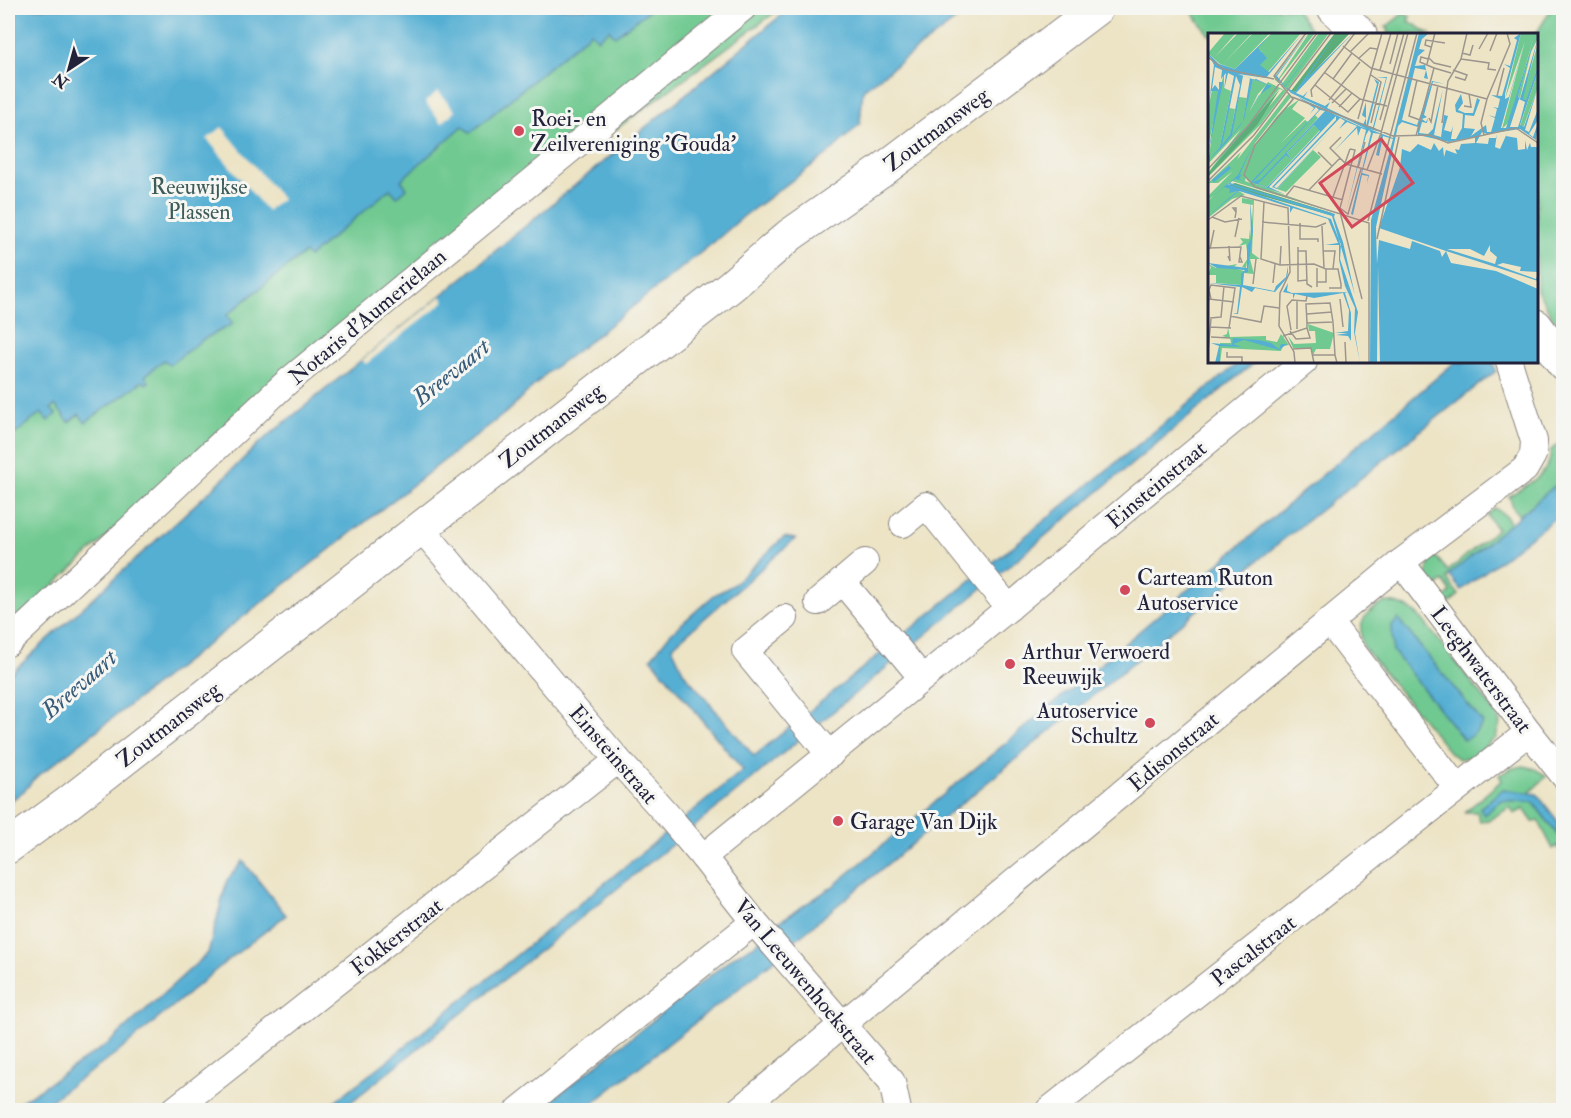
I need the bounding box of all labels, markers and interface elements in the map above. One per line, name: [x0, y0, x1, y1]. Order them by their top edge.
inset map: [1208, 33, 1538, 363]
north arrow: [39, 39, 99, 99]
text: N: [49, 68, 73, 93]
street label: Zoutmansweg: [879, 81, 995, 178]
place label: Roei- en Zeilvereniging 'Gouda': [531, 105, 737, 158]
marker: Roei- en Zeilvereniging 'Gouda': [512, 124, 526, 138]
park label: Reeuwijkse Plassen: [151, 173, 247, 226]
street label: Notaris d'Aumerielaan: [283, 243, 452, 391]
water label: Breevaart: [406, 331, 497, 414]
street label: Zoutmansweg: [494, 376, 610, 475]
street label: Einsteinstraat: [1101, 435, 1212, 535]
place label: Carteam Ruton Autoservice: [1136, 564, 1273, 617]
marker: Carteam Ruton Autoservice: [1118, 583, 1132, 597]
street label: Leeghwaterstraat: [1424, 601, 1538, 739]
place label: Arthur Verwoerd Reeuwijk: [1021, 638, 1170, 691]
water label: Breevaart: [34, 642, 125, 726]
marker: Arthur Verwoerd Reeuwijk: [1003, 657, 1017, 671]
street label: Zoutmansweg: [111, 675, 227, 774]
place label: Autoservice Schultz: [1036, 697, 1138, 750]
street label: Einsteinstraat: [563, 699, 664, 810]
street label: Edisonstraat: [1122, 706, 1225, 798]
marker: Autoservice Schultz: [1143, 716, 1157, 730]
place label: Garage Van Dijk: [850, 808, 998, 836]
marker: Garage Van Dijk: [831, 814, 845, 828]
street label: Fokkerstraat: [345, 892, 449, 982]
street label: Van Leeuwenhoekstraat: [728, 893, 883, 1070]
street label: Pascalstraat: [1205, 909, 1302, 993]

